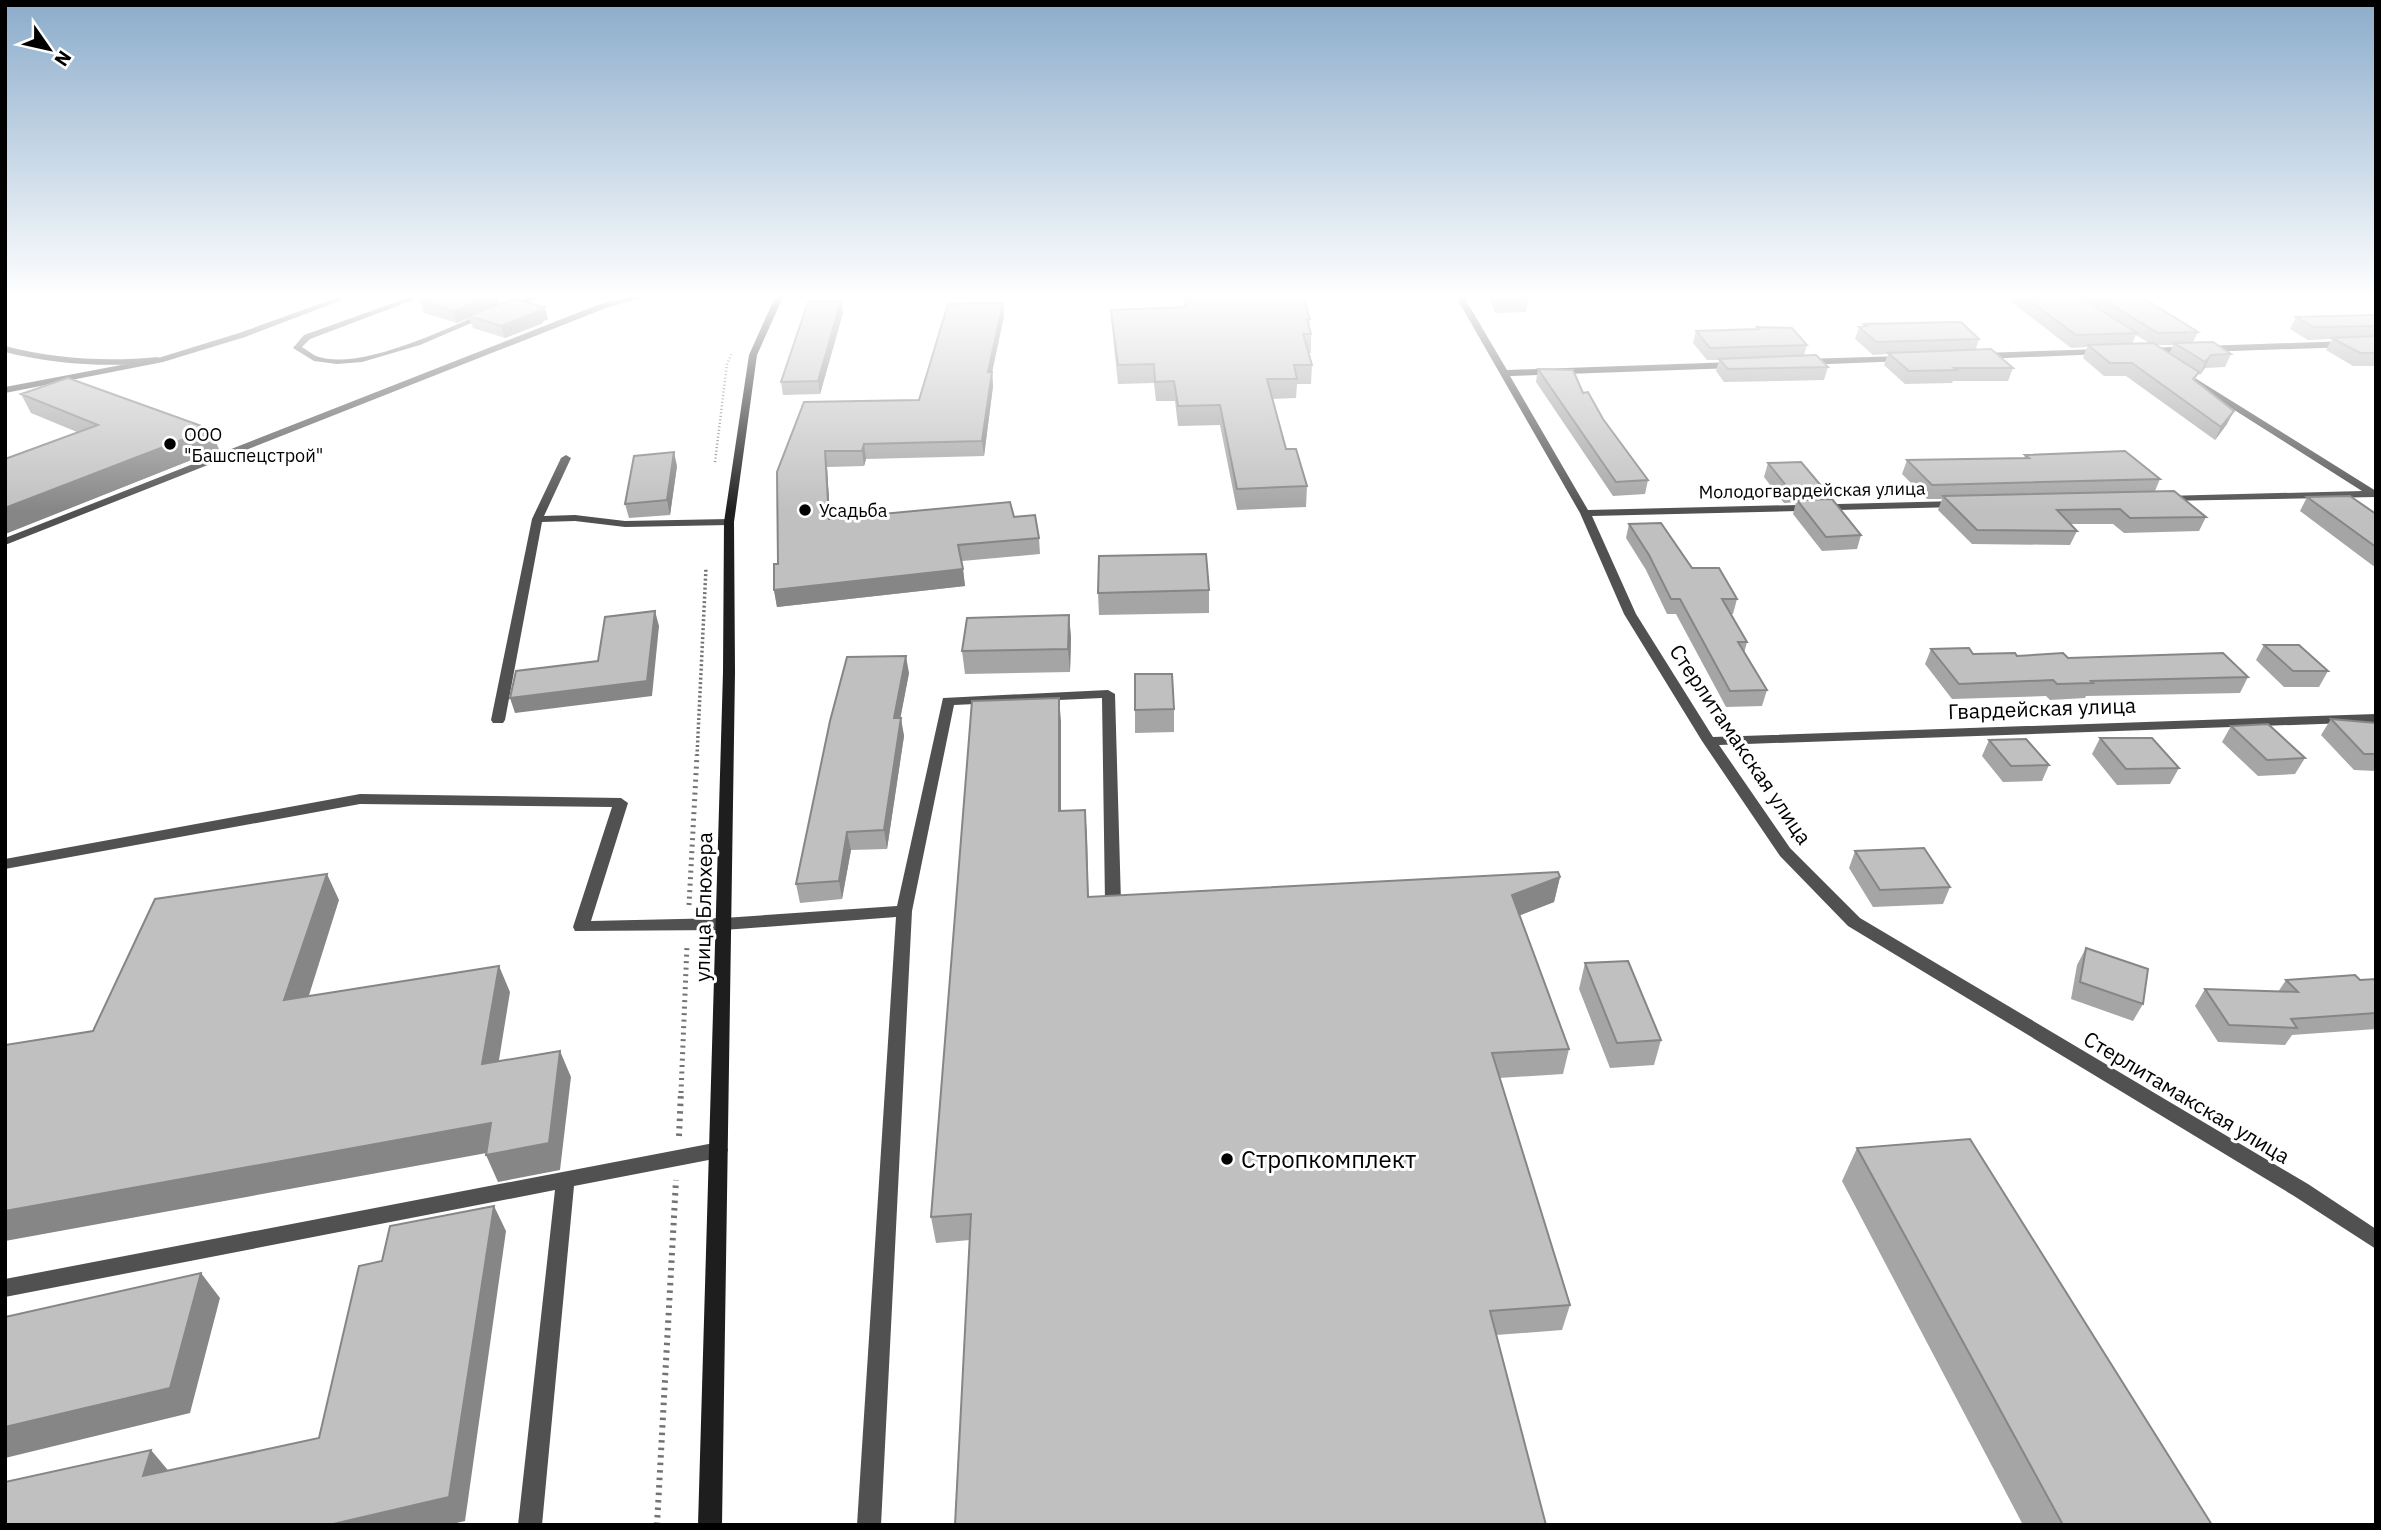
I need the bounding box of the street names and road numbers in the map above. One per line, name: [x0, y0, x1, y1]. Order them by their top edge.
street label: Молодогвардейская улица: [1698, 477, 1926, 503]
street label: Стерлитамакская улица: [1663, 638, 1819, 850]
street label: Гвардейская улица: [1948, 691, 2136, 725]
street label: улица Блюхера: [688, 832, 718, 982]
street label: Стерлитамакская улица: [2079, 1024, 2295, 1170]

